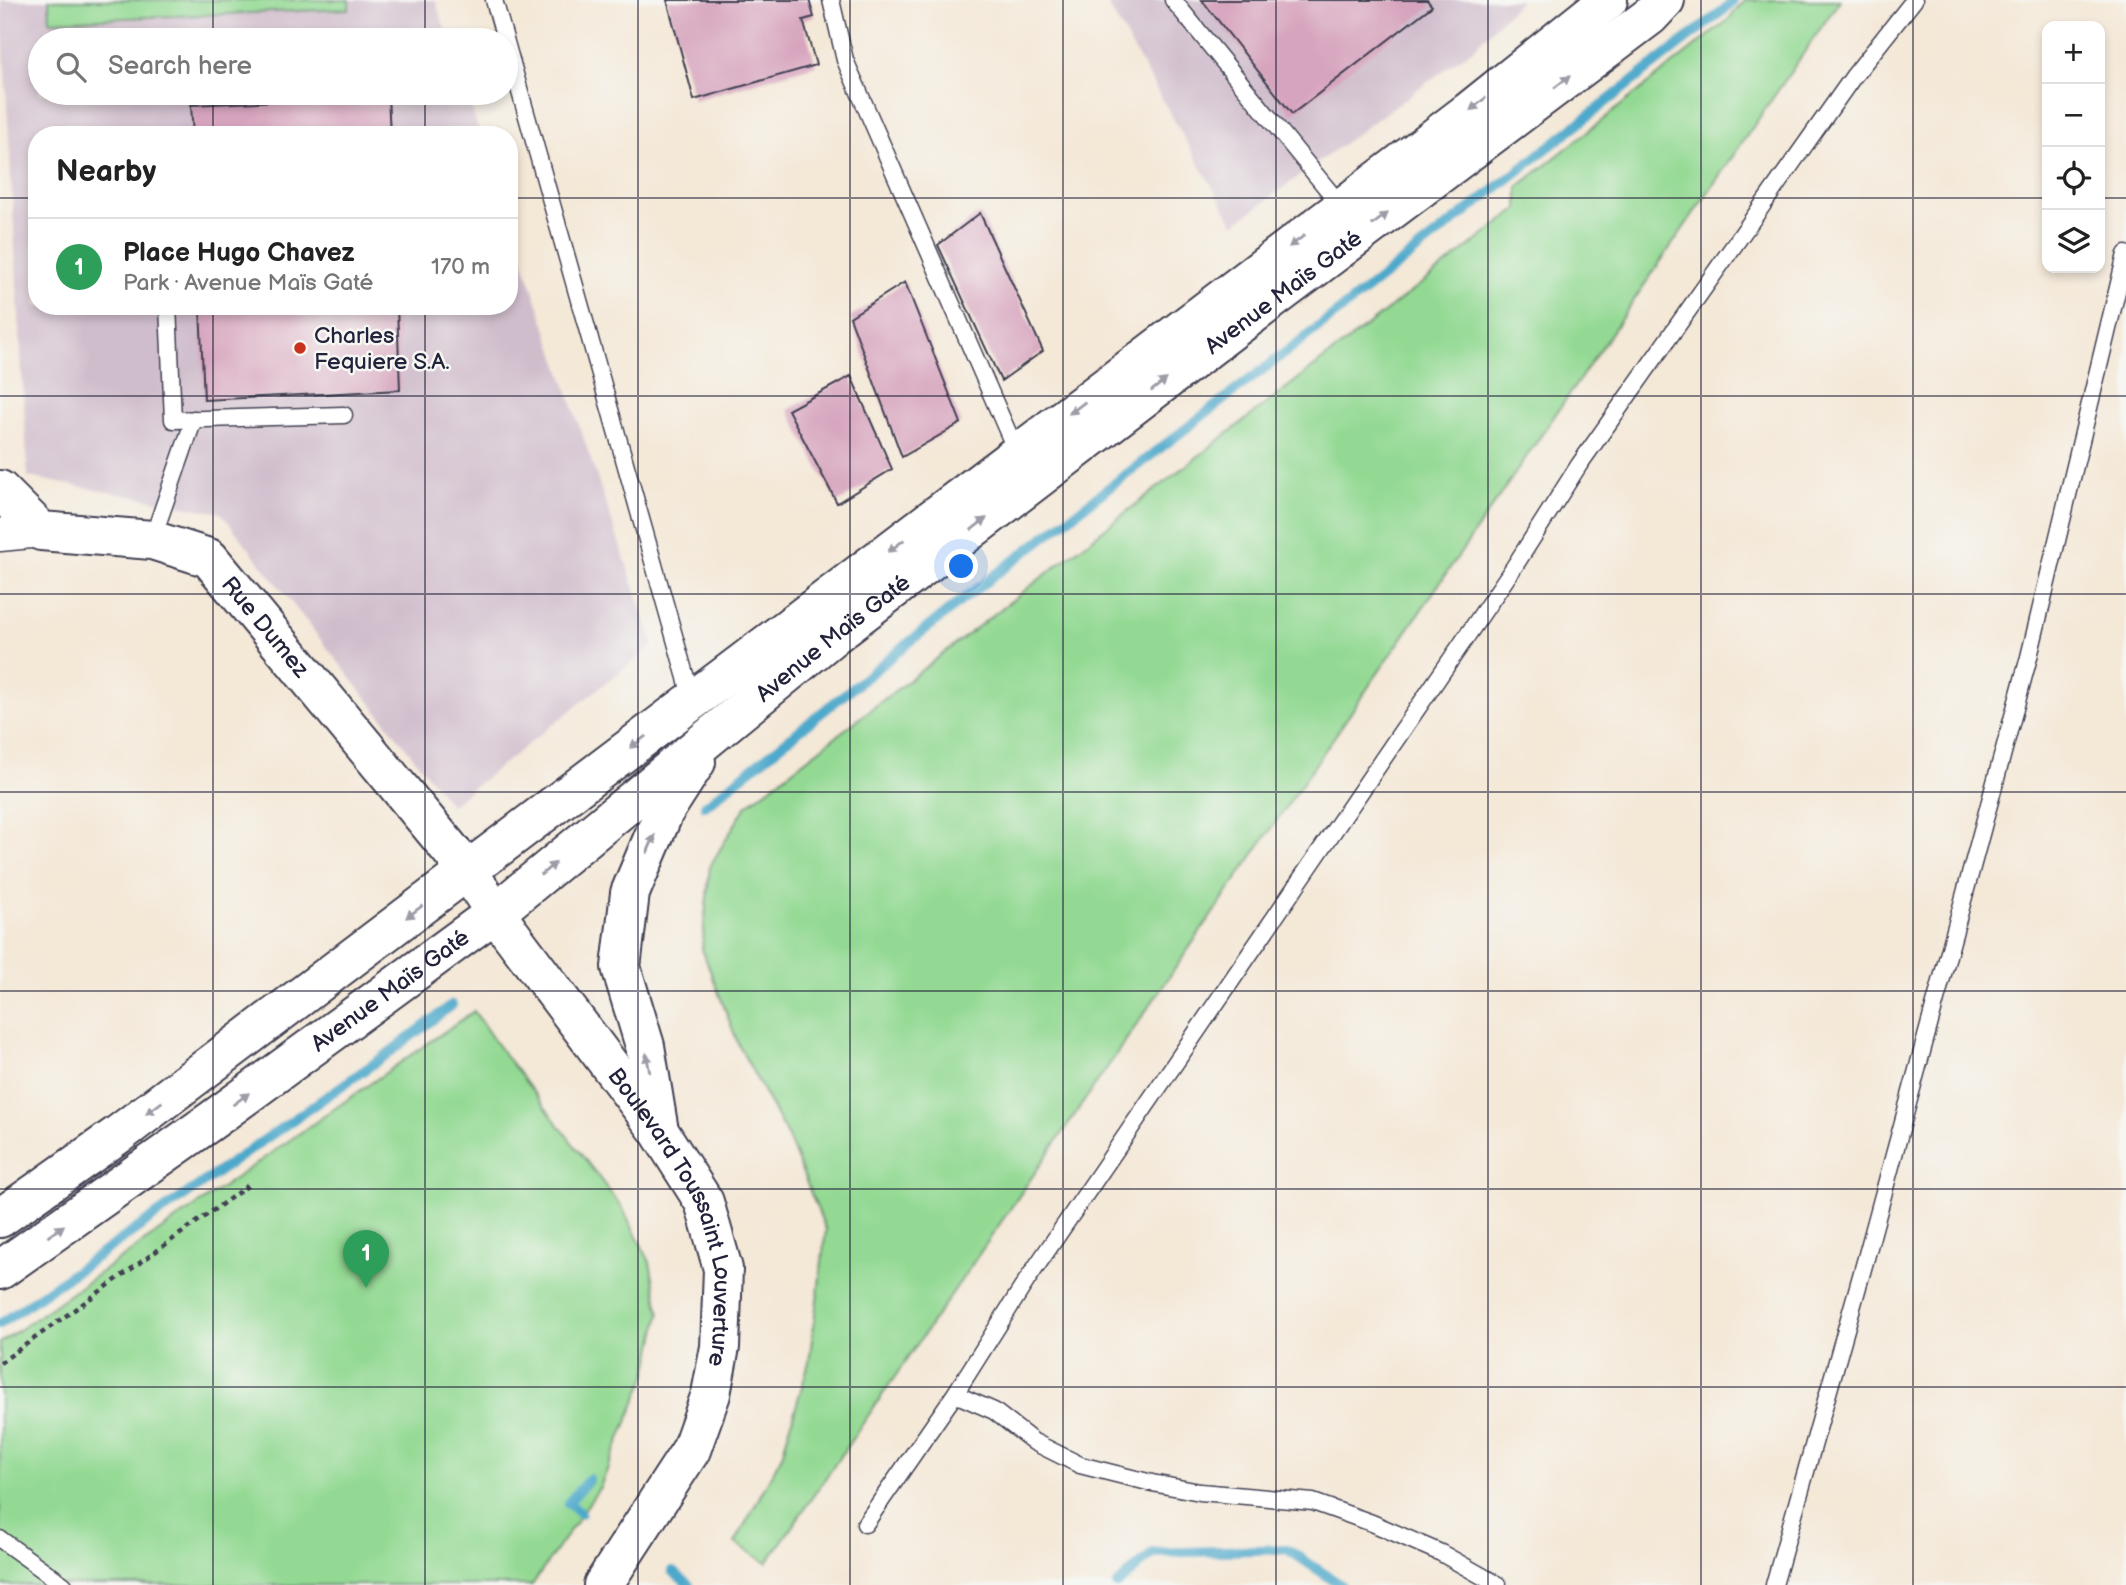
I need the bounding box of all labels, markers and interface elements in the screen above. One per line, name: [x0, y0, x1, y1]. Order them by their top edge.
map controls: [2042, 21, 2105, 273]
button: +: [2042, 21, 2105, 84]
search box: [28, 28, 518, 105]
icon: search: [52, 48, 90, 86]
text: Search here: [108, 51, 252, 82]
one-way arrow: [1553, 76, 1571, 90]
button: −: [2042, 84, 2105, 147]
one-way arrow: [1470, 96, 1488, 111]
button: locate: [2042, 147, 2105, 210]
text: Nearby: [56, 154, 156, 190]
button: layers: [2042, 210, 2105, 273]
one-way arrow: [1371, 212, 1389, 226]
street label: Avenue Maïs Gaté: [1200, 224, 1368, 361]
one-way arrow: [1288, 234, 1306, 248]
text: Place Hugo Chavez: [123, 238, 354, 269]
text: 1: [74, 253, 84, 281]
text: 170 m: [431, 253, 490, 281]
text: Park · Avenue Maïs Gaté: [123, 269, 373, 297]
place label: Charles Fequiere S.A.: [314, 322, 450, 376]
marker: Charles Fequiere S.A.: [292, 340, 308, 356]
one-way arrow: [1150, 379, 1168, 393]
one-way arrow: [1068, 401, 1086, 416]
one-way arrow: [969, 516, 987, 531]
one-way arrow: [886, 539, 905, 553]
your location: [944, 549, 978, 583]
street label: Avenue Maïs Gaté: [750, 569, 916, 708]
street label: Rue Dumez: [215, 571, 315, 684]
one-way arrow: [629, 735, 647, 749]
one-way arrow: [645, 833, 656, 854]
one-way arrow: [539, 862, 557, 877]
one-way arrow: [405, 904, 423, 918]
street label: Avenue Maïs Gaté: [306, 923, 475, 1058]
one-way arrow: [642, 1052, 653, 1074]
street label: Boulevard Toussaint Louverture: [601, 1063, 736, 1369]
one-way arrow: [232, 1092, 250, 1106]
one-way arrow: [145, 1100, 163, 1114]
one-way arrow: [47, 1224, 65, 1238]
pin: 1: [343, 1230, 389, 1288]

